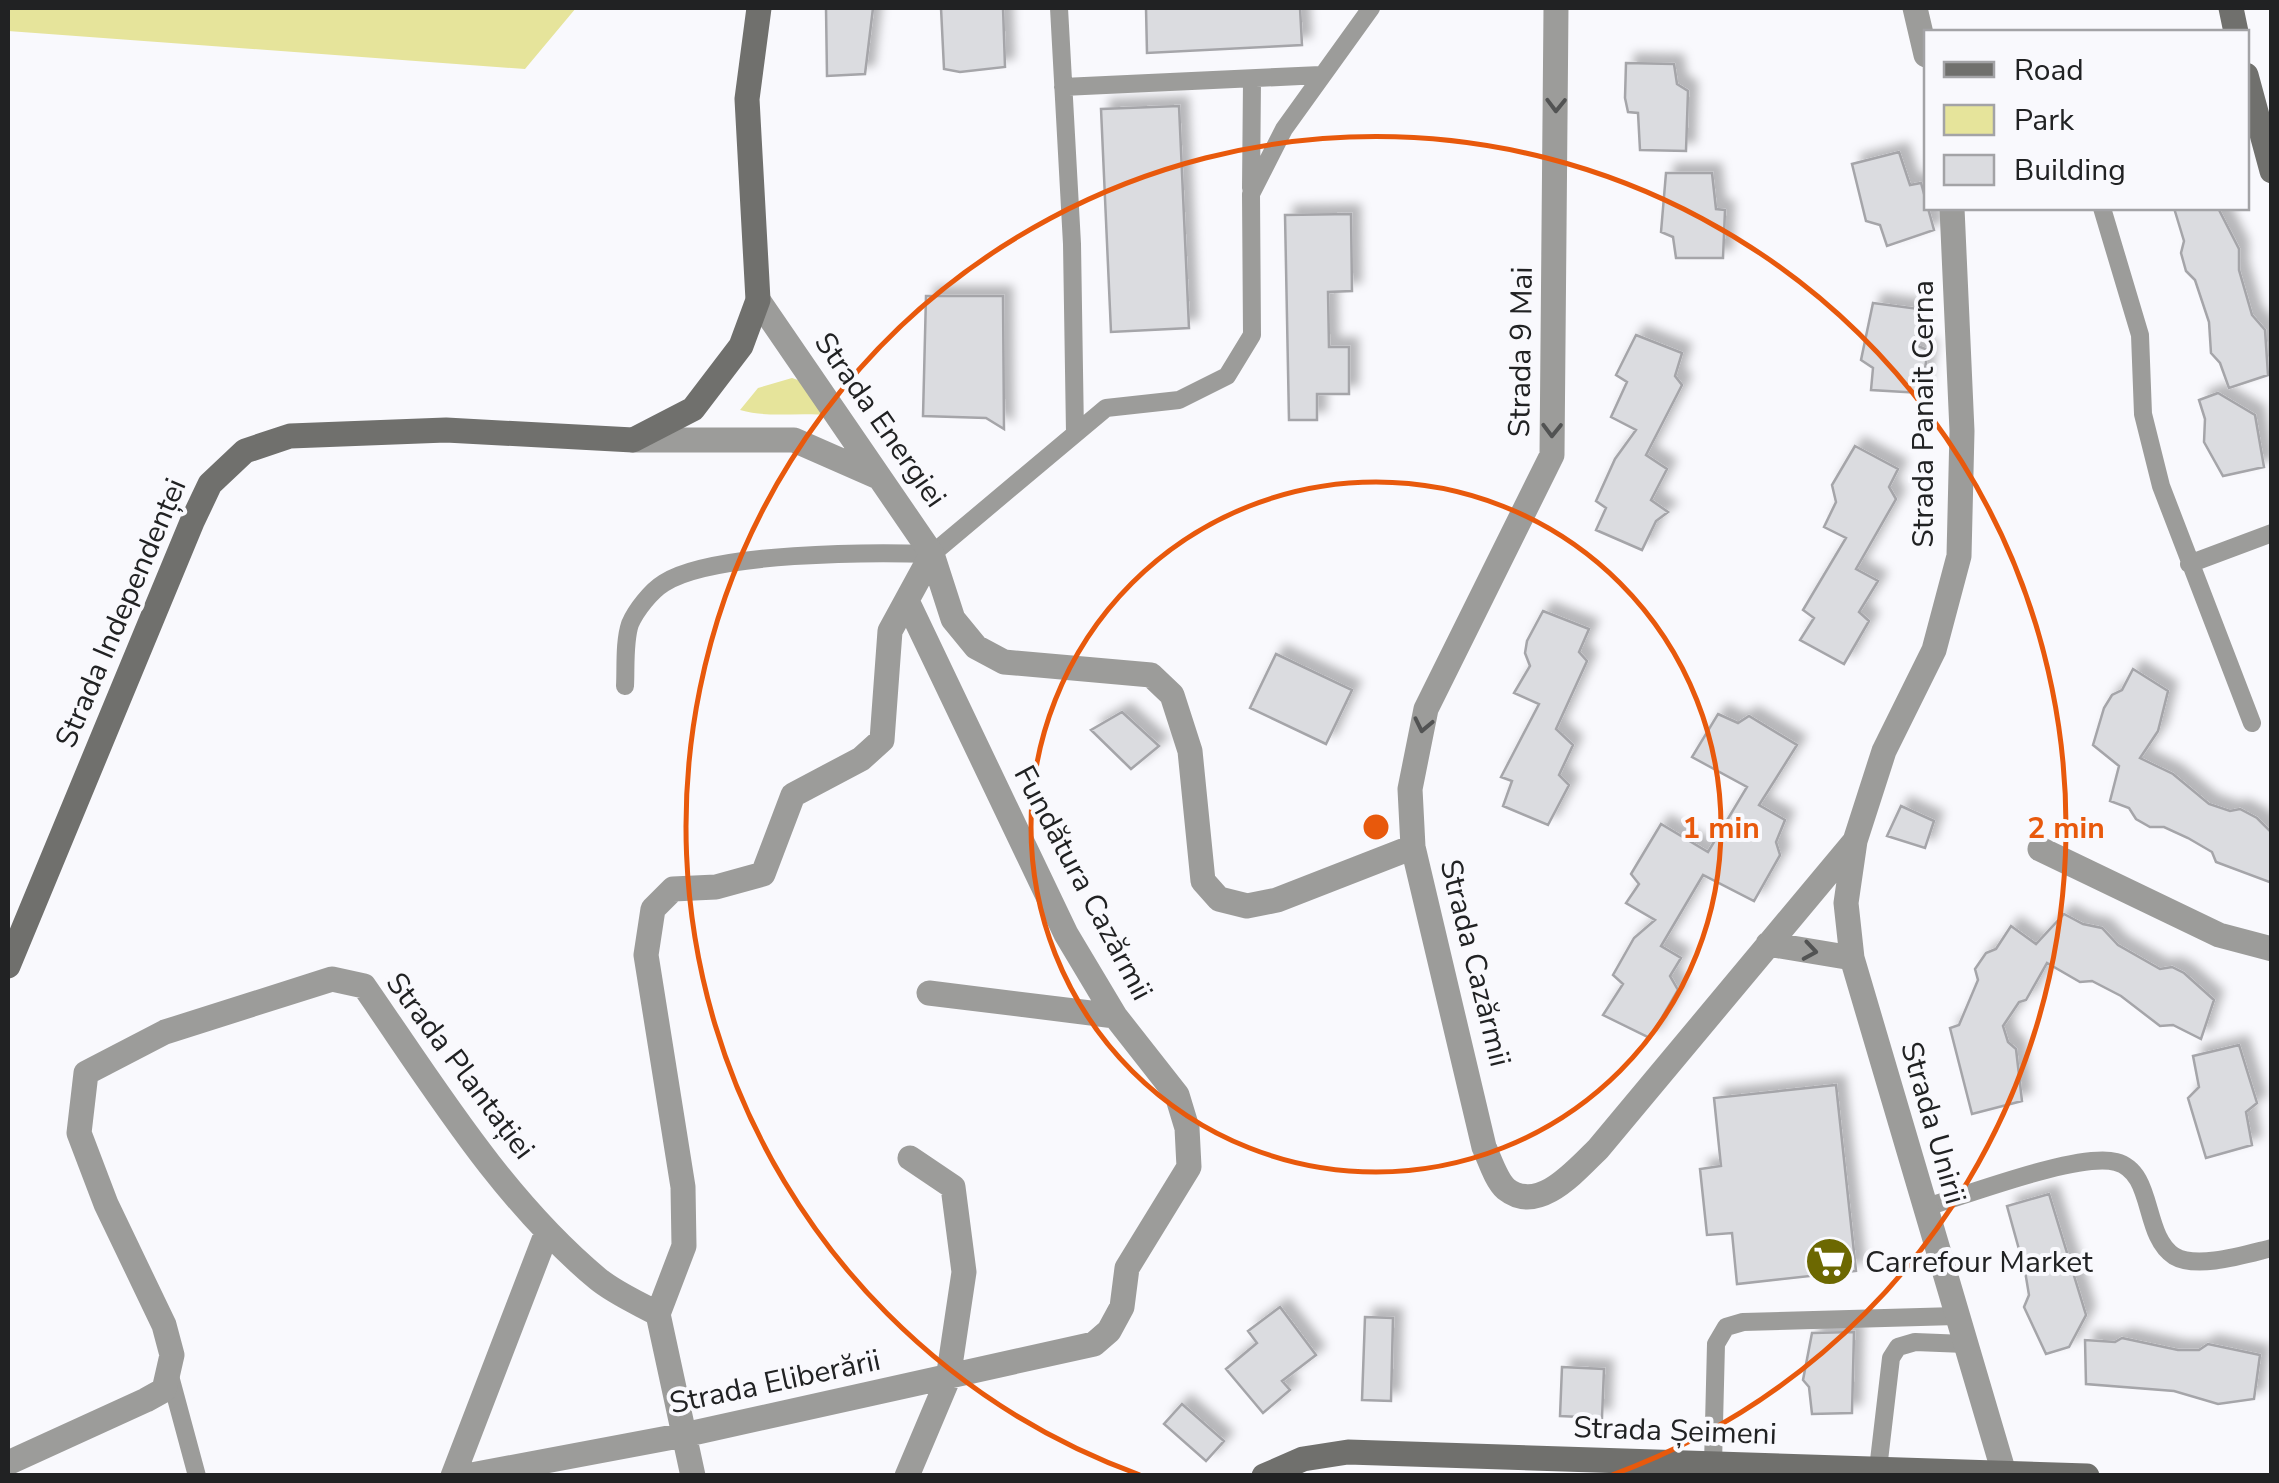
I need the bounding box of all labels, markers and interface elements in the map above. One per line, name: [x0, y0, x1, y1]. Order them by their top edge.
legend: [1924, 30, 2249, 210]
text: Road: [2014, 50, 2084, 91]
one-way arrow: [1545, 97, 1566, 113]
text: Park: [2014, 100, 2075, 141]
text: Building: [2014, 150, 2126, 191]
street label: Strada 9 Mai: [1499, 266, 1543, 438]
street label: Strada Panait Cerna: [1903, 280, 1944, 548]
street label: Strada Energiei: [804, 324, 956, 516]
one-way arrow: [1541, 422, 1563, 438]
street label: Strada Independenței: [46, 472, 196, 754]
one-way arrow: [1413, 716, 1434, 733]
street label: Fundătura Cazărmii: [1004, 758, 1162, 1008]
text: 1 min: [1682, 808, 1760, 849]
text: 2 min: [2027, 808, 2105, 849]
centre of rings: [1358, 809, 1394, 845]
street label: Strada Cazărmii: [1429, 855, 1521, 1071]
one-way arrow: [1802, 940, 1818, 961]
street label: Strada Plantației: [376, 964, 544, 1168]
street label: Strada Unirii: [1890, 1037, 1976, 1209]
supermarket icon: Carrefour Market: [1804, 1236, 1856, 1288]
place label: Carrefour Market: [1865, 1242, 2093, 1283]
street label: Strada Eliberării: [666, 1340, 884, 1424]
street label: Strada Șeimeni: [1573, 1407, 1777, 1455]

